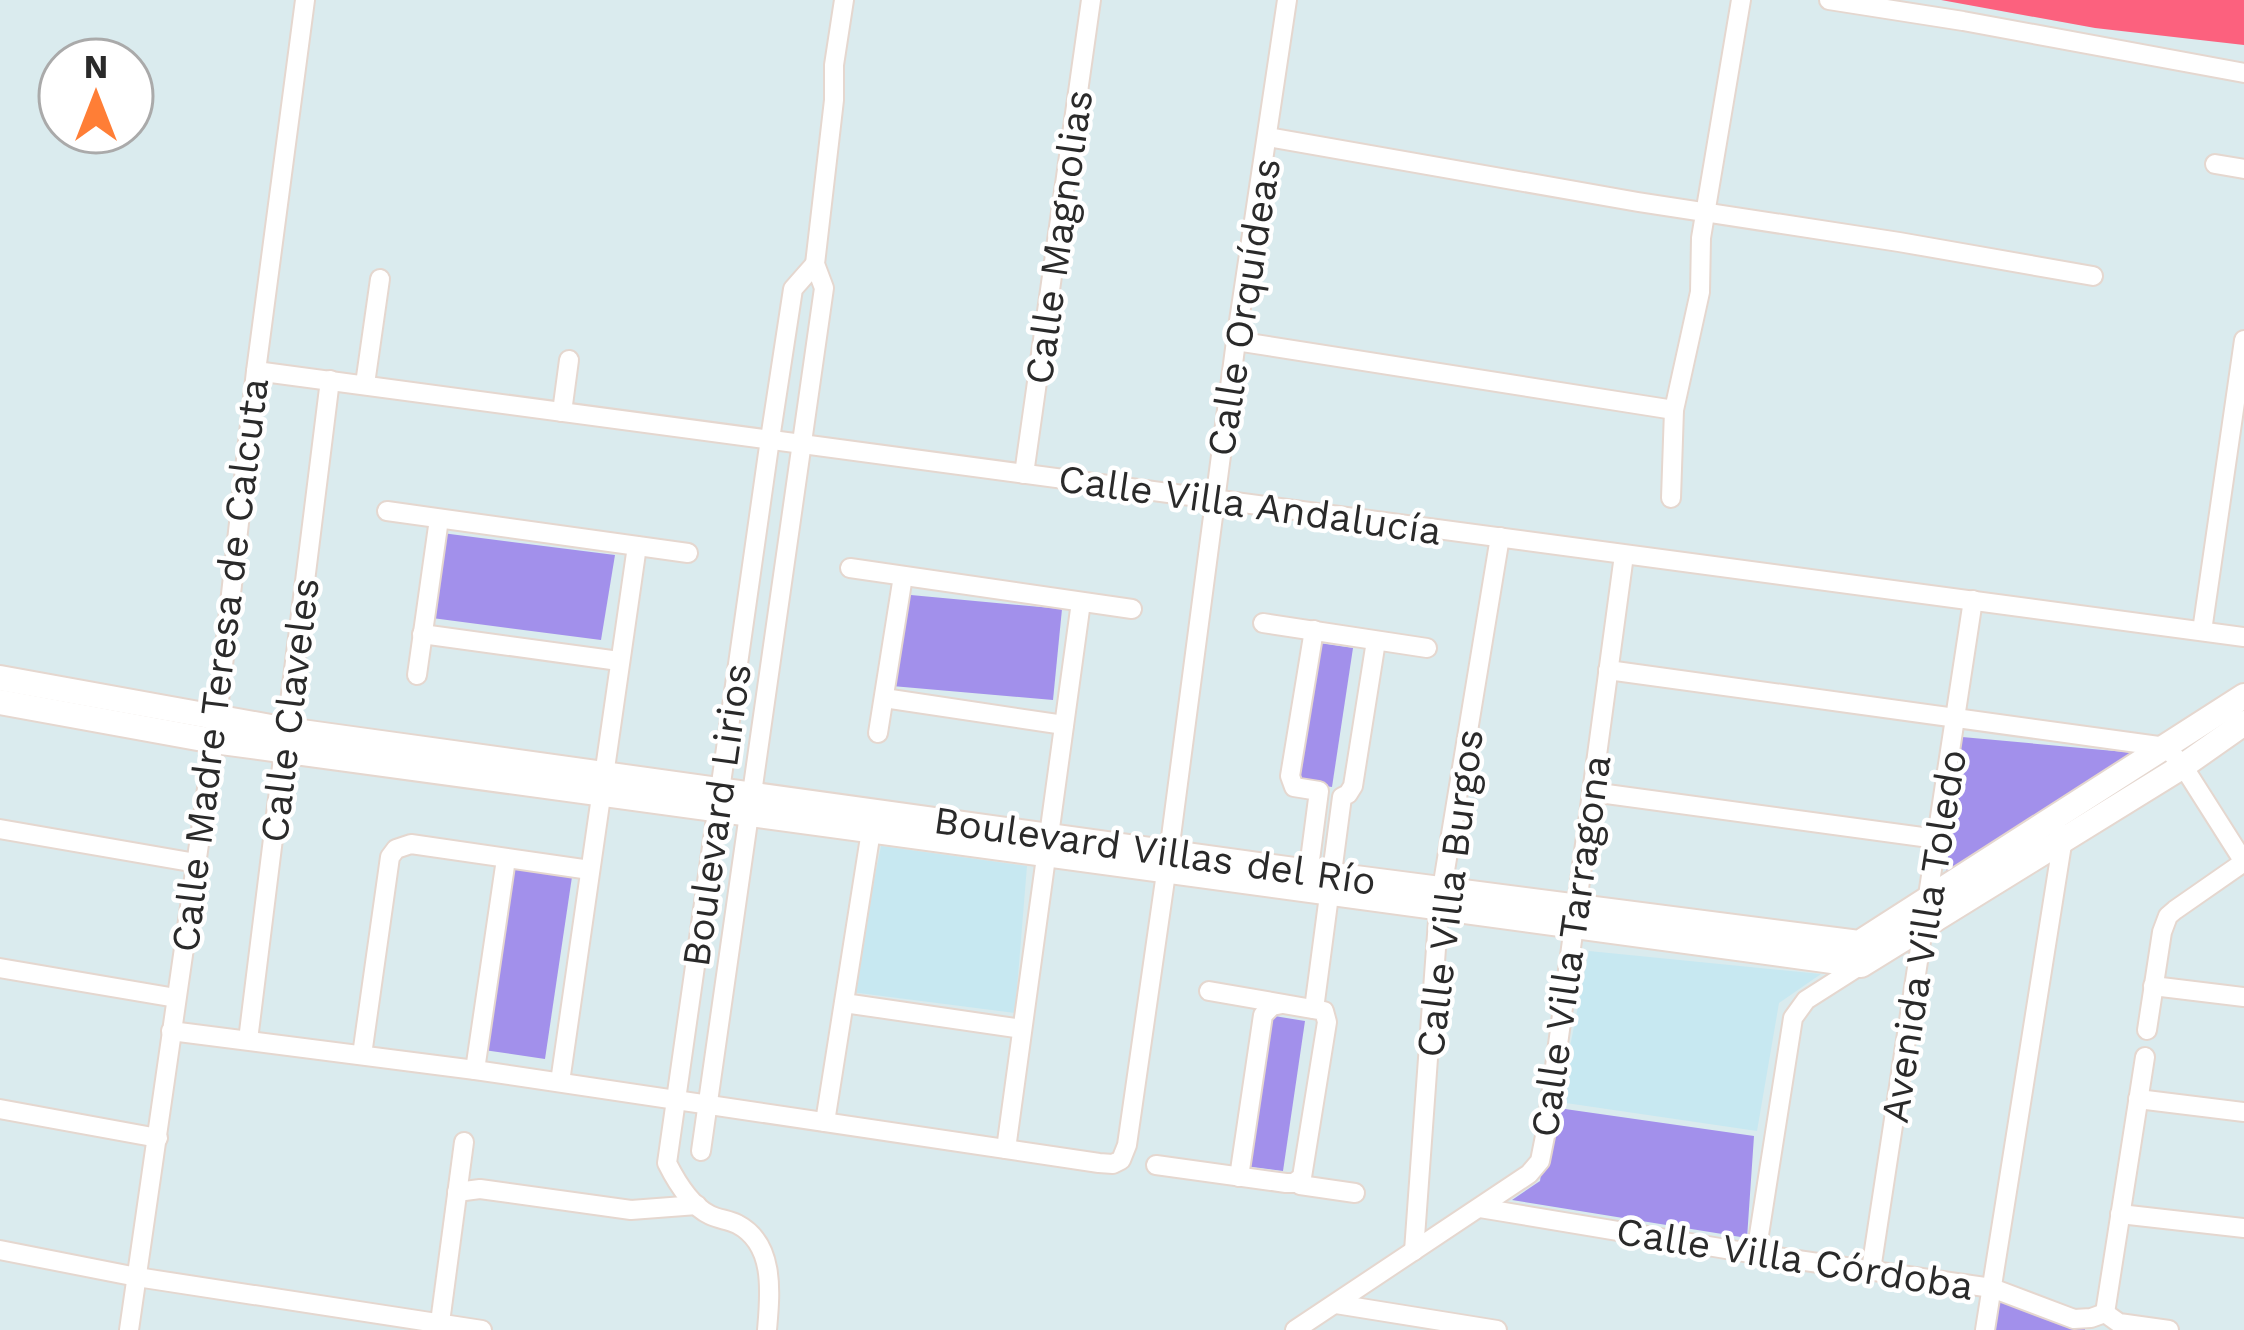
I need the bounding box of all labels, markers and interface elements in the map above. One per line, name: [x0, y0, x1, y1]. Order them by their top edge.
north arrow: [36, 36, 156, 156]
text: N: [84, 47, 108, 86]
street label: Calle Magnolias: [1016, 87, 1101, 387]
street label: Calle Orquídeas: [1198, 155, 1289, 459]
street label: Calle Madre Teresa de Calcuta: [162, 375, 277, 955]
street label: Calle Villa Andalucía: [1056, 455, 1444, 554]
street label: Calle Claveles: [251, 575, 328, 845]
street label: Boulevard Lirios: [673, 661, 760, 970]
street label: Calle Villa Burgos: [1407, 726, 1492, 1060]
street label: Avenida Villa Toledo: [1872, 746, 1975, 1126]
street label: Calle Villa Tarragona: [1521, 752, 1620, 1140]
street label: Boulevard Villas del Río: [931, 797, 1379, 904]
street label: Calle Villa Córdoba: [1613, 1208, 1977, 1309]

